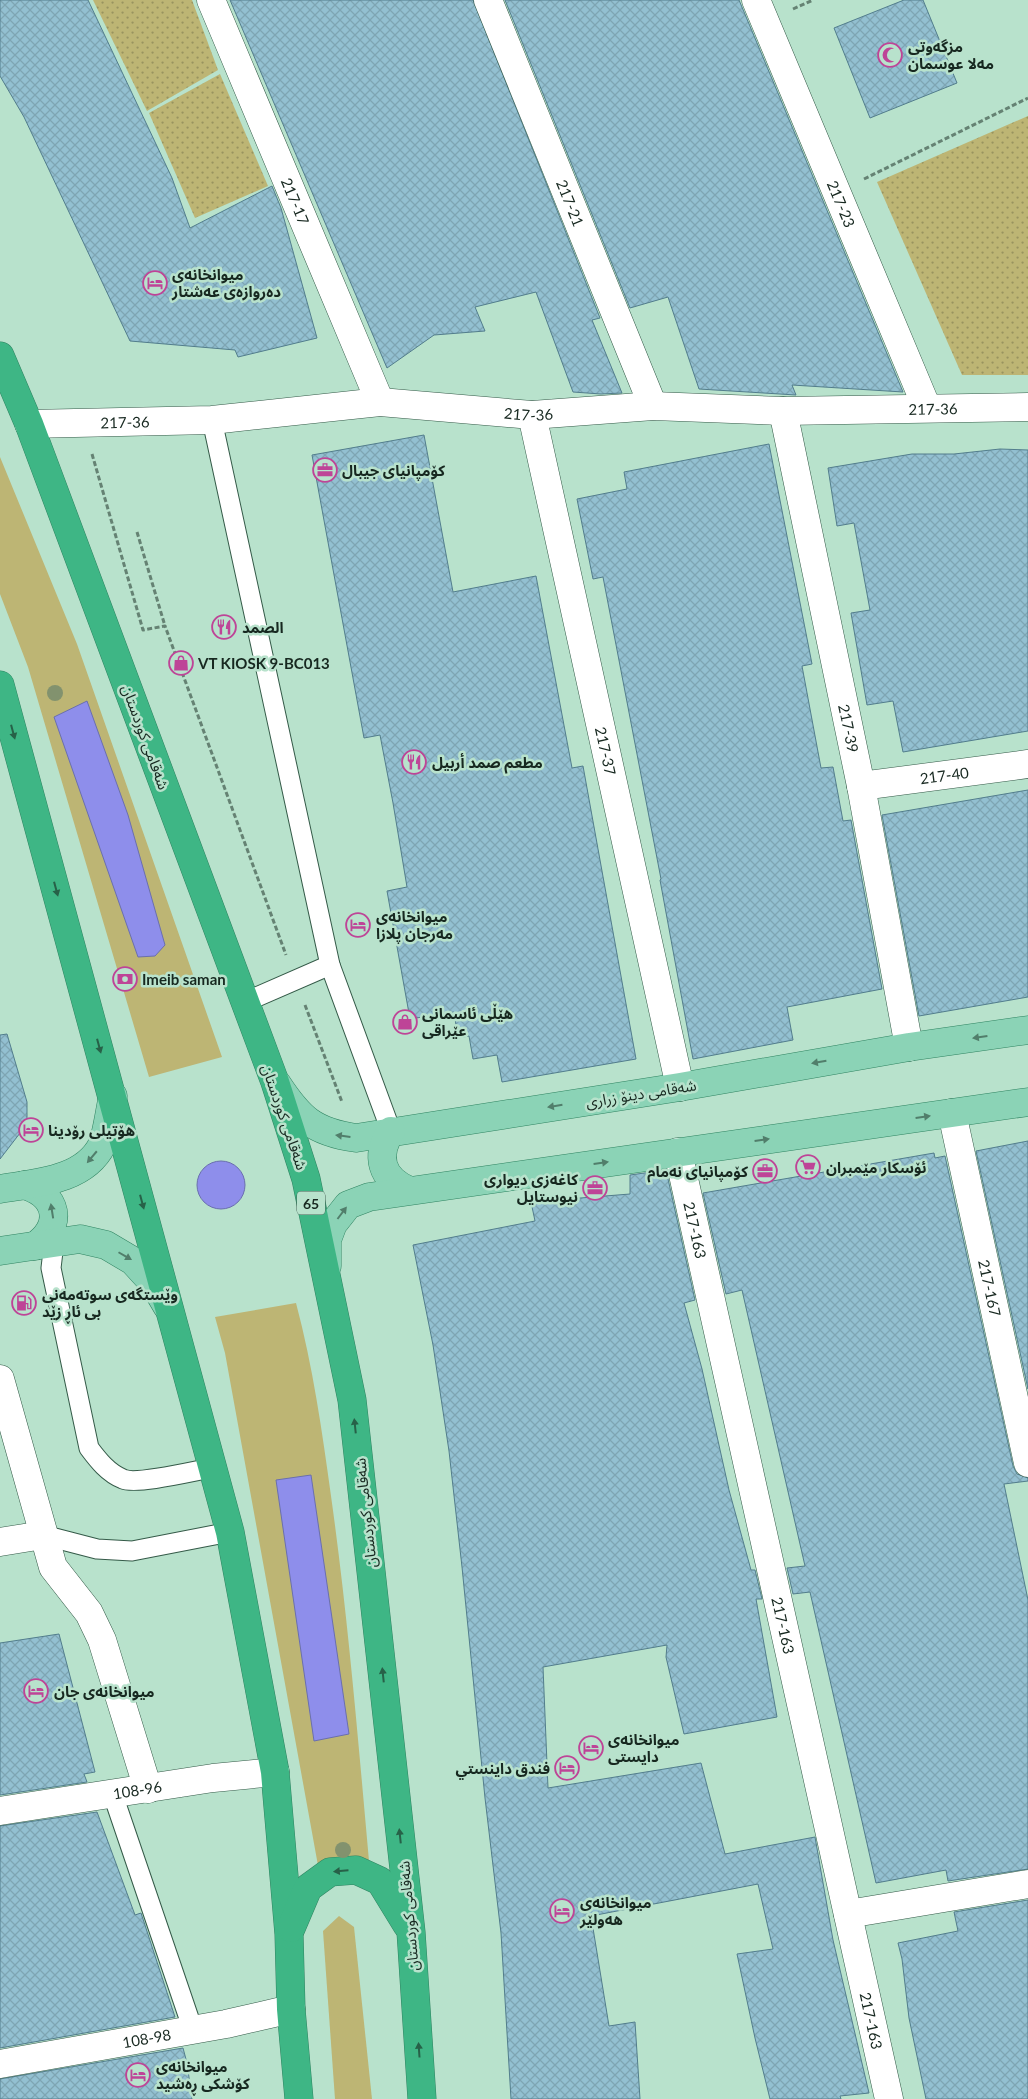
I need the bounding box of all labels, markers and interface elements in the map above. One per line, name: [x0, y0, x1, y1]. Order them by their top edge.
place label: مزگەوتی مەلا عوسمان: [908, 37, 994, 73]
mosque icon: مزگەوتی مەلا عوسمان: [877, 42, 903, 68]
street label: 217-17: [278, 175, 313, 227]
street label: 217-21: [553, 177, 588, 229]
street label: 217-23: [824, 178, 859, 230]
place label: میوانخانەی دەروازەی عەشتار: [171, 265, 281, 301]
hotel icon: میوانخانەی دەروازەی عەشتار: [142, 270, 168, 296]
street label: 217-36: [908, 399, 958, 418]
street label: 217-36: [503, 404, 554, 424]
street label: 217-36: [100, 412, 150, 431]
office icon: کۆمپانیای جیبال: [312, 457, 338, 483]
place label: کۆمپانیای جیبال: [342, 461, 445, 481]
restaurant icon: الصمد: [211, 614, 237, 640]
place label: الصمد: [242, 618, 284, 636]
shop icon: VT KIOSK 9-BC013: [168, 650, 194, 676]
place label: VT KIOSK 9-BC013: [197, 654, 330, 672]
street label: شەقامی کوردستان: [118, 682, 173, 792]
street label: 217-39: [835, 702, 863, 754]
one-way arrow: [9, 725, 17, 740]
street label: 217-37: [592, 725, 620, 777]
restaurant icon: مطعم صمد أربيل: [401, 749, 427, 775]
place label: مطعم صمد أربيل: [432, 753, 543, 774]
street label: 217-40: [919, 763, 970, 787]
one-way arrow: [52, 881, 60, 896]
place label: میوانخانەی مەرجان پلازا: [376, 907, 453, 944]
hotel icon: میوانخانەی مەرجان پلازا: [345, 912, 371, 938]
bank icon: Imeib saman: [112, 966, 138, 992]
place label: Imeib saman: [142, 970, 226, 988]
place label: هێڵی ئاسمانی عێراقی: [422, 1003, 514, 1040]
shop icon: هێڵی ئاسمانی عێراقی: [392, 1009, 418, 1035]
one-way arrow: [971, 1033, 987, 1041]
one-way arrow: [95, 1038, 103, 1053]
one-way arrow: [811, 1059, 827, 1067]
street label: شەقامی کوردستان: [258, 1062, 312, 1173]
street label: شەقامی دینۆ زراری: [584, 1075, 698, 1112]
one-way arrow: [547, 1102, 563, 1110]
one-way arrow: [916, 1113, 932, 1121]
hotel icon: هۆتیلی رۆدینا: [18, 1117, 44, 1143]
place label: هۆتیلی رۆدینا: [48, 1121, 135, 1140]
one-way arrow: [335, 1132, 351, 1140]
one-way arrow: [755, 1136, 771, 1144]
one-way arrow: [86, 1150, 97, 1163]
supermarket icon: ئۆسکار مێمبران: [795, 1154, 821, 1180]
office icon: کۆمپانیای نەمام: [752, 1158, 778, 1184]
place label: ئۆسکار مێمبران: [826, 1158, 927, 1177]
one-way arrow: [594, 1159, 610, 1167]
place label: کۆمپانیای نەمام: [647, 1162, 748, 1183]
place label: کاغەزی دیواری نیوستایل: [484, 1170, 578, 1206]
office icon: کاغەزی دیواری نیوستایل: [582, 1175, 608, 1201]
road number: 65: [297, 1192, 325, 1214]
one-way arrow: [138, 1195, 146, 1210]
street label: 217-163: [680, 1200, 710, 1260]
one-way arrow: [47, 1203, 55, 1219]
one-way arrow: [336, 1207, 347, 1220]
one-way arrow: [118, 1251, 132, 1260]
street label: 217-167: [975, 1258, 1005, 1318]
place label: وێستگەی سوتەمەنی بی ئاڕ زێد: [42, 1285, 178, 1324]
fuel station icon: وێستگەی سوتەمەنی بی ئاڕ زێد: [11, 1290, 37, 1316]
one-way arrow: [351, 1418, 359, 1434]
street label: شەقامی کوردستان: [350, 1457, 381, 1569]
street label: 217-163: [768, 1595, 799, 1656]
one-way arrow: [379, 1666, 387, 1682]
hotel icon: میوانخانەی جان: [23, 1678, 49, 1704]
place label: میوانخانەی جان: [54, 1682, 155, 1701]
place label: میوانخانەی دایستی: [608, 1730, 680, 1766]
hotel icon: میوانخانەی دایستی: [578, 1735, 604, 1761]
hotel icon: فندق داينستي: [554, 1755, 580, 1781]
place label: فندق داينستي: [456, 1759, 550, 1780]
street label: 108-96: [112, 1777, 163, 1802]
one-way arrow: [396, 1828, 404, 1844]
street label: شەقامی کوردستان: [394, 1860, 423, 1972]
one-way arrow: [333, 1868, 349, 1876]
place label: میوانخانەی هەولێر: [579, 1893, 652, 1929]
hotel icon: میوانخانەی هەولێر: [549, 1898, 575, 1924]
street label: 217-163: [856, 1991, 887, 2051]
street label: 108-98: [121, 2025, 172, 2051]
one-way arrow: [415, 2042, 423, 2058]
place label: میوانخانەی کۆشکی ڕەشید: [156, 2057, 250, 2096]
hotel icon: میوانخانەی کۆشکی ڕەشید: [125, 2062, 151, 2088]

